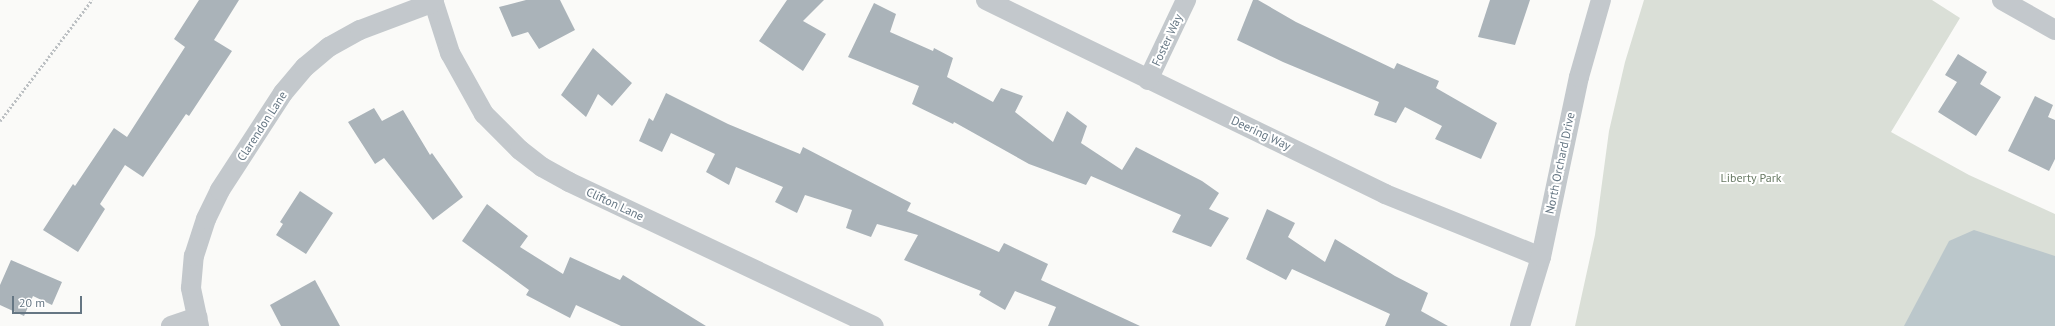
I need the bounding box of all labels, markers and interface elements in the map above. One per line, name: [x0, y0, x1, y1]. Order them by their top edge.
street label: Foster Way: [1149, 12, 1185, 68]
street label: Clarendon Lane: [234, 88, 290, 164]
street label: North Orchard Drive: [1542, 111, 1578, 215]
street label: Deering Way: [1229, 113, 1293, 153]
park label: Liberty Park: [1720, 171, 1782, 185]
street label: Clifton Lane: [584, 184, 646, 224]
scale bar: [14, 288, 84, 314]
text: 20 m: [19, 295, 45, 310]

